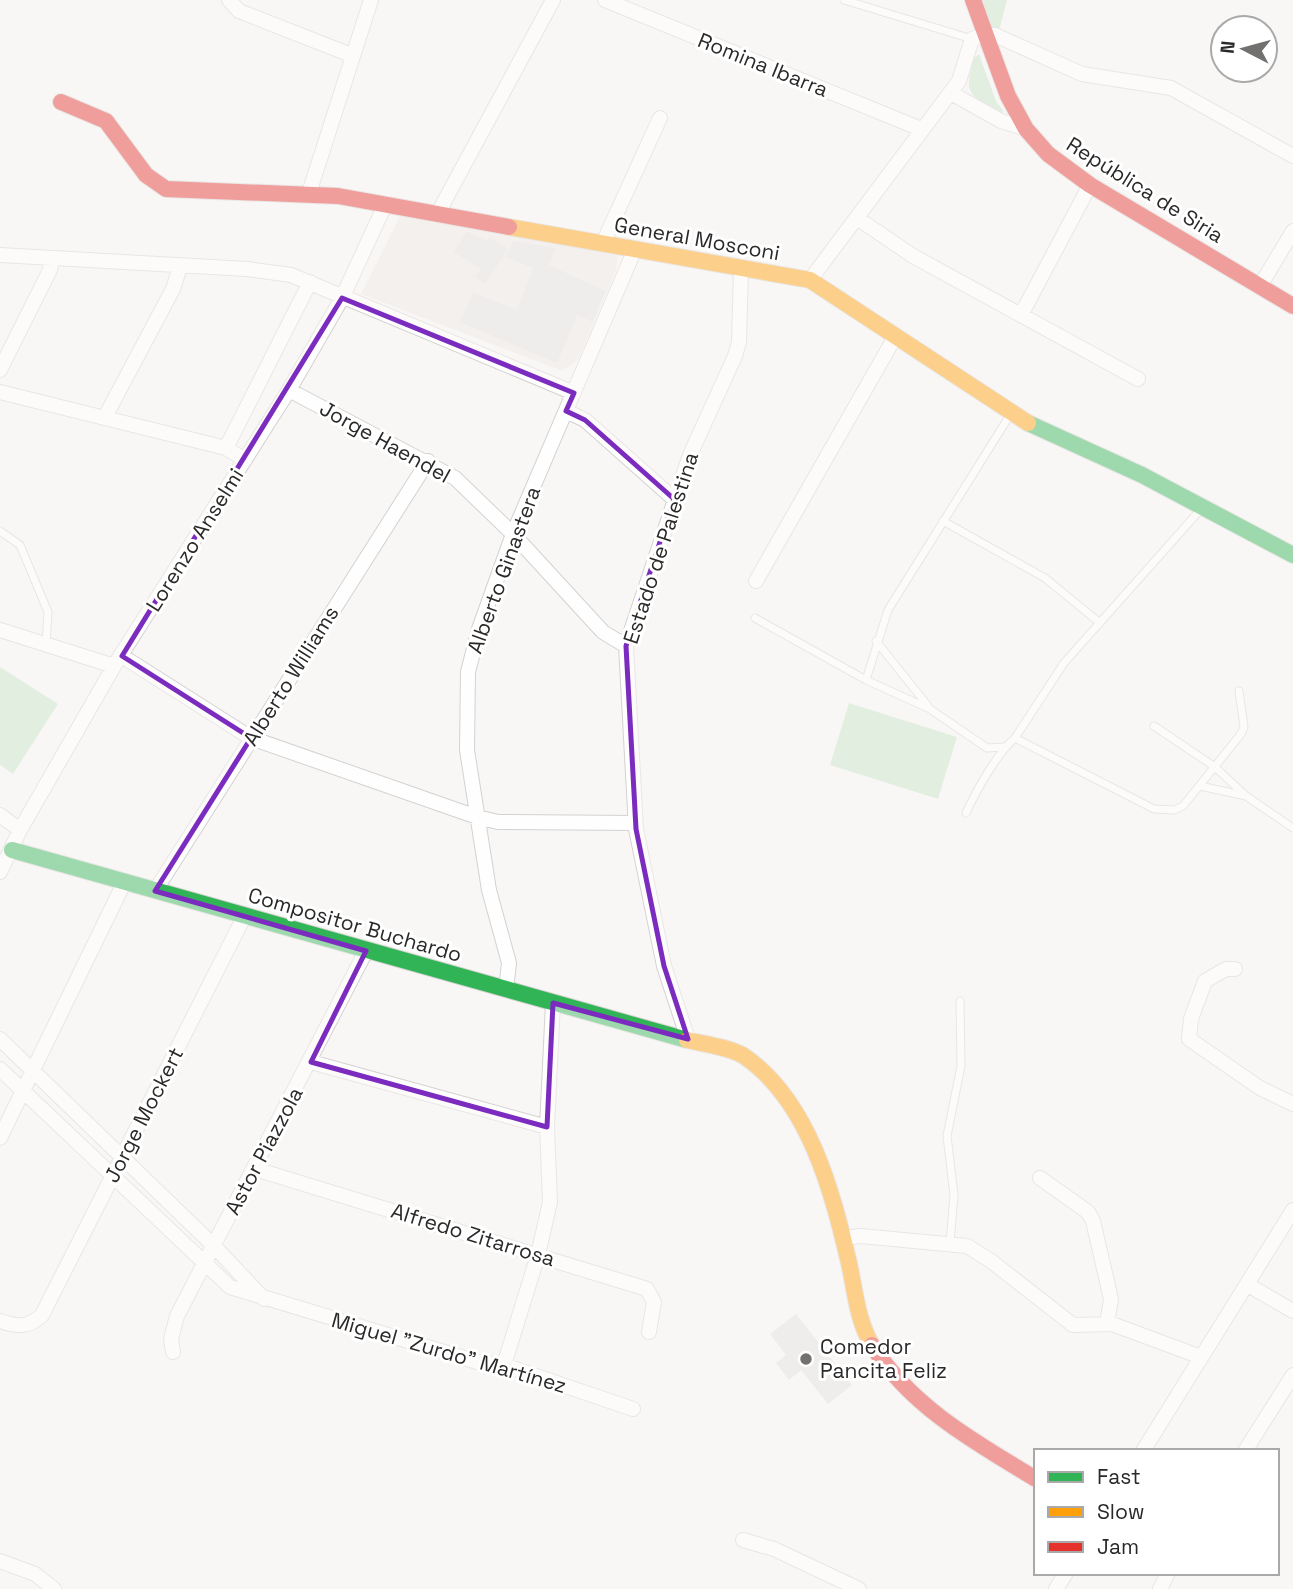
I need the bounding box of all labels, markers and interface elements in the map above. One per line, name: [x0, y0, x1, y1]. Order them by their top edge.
north arrow: [1209, 14, 1279, 84]
street label: Romina Ibarra: [694, 26, 832, 103]
text: N: [1214, 40, 1241, 55]
street label: República de Siria: [1062, 130, 1229, 249]
street label: General Mosconi: [612, 211, 782, 266]
street label: Jorge Haendel: [315, 394, 456, 489]
street label: Estado de Palestina: [617, 449, 704, 647]
street label: Lorenzo Anselmi: [140, 463, 249, 616]
street label: Alberto Ginastera: [461, 483, 546, 657]
street label: Alberto Williams: [237, 601, 344, 751]
street label: Compositor Buchardo: [245, 881, 465, 968]
street label: Jorge Mockert: [98, 1043, 189, 1187]
street label: Astor Piazzola: [219, 1082, 309, 1219]
street label: Alfredo Zitarrosa: [388, 1197, 558, 1272]
street label: Miguel "Zurdo" Martínez: [329, 1306, 570, 1399]
place label: Comedor Pancita Feliz: [820, 1333, 947, 1384]
marker: Comedor Pancita Feliz: [798, 1351, 814, 1367]
legend: [1034, 1449, 1279, 1575]
text: Fast: [1097, 1463, 1141, 1490]
text: Slow: [1097, 1498, 1145, 1525]
text: Jam: [1097, 1533, 1139, 1560]

